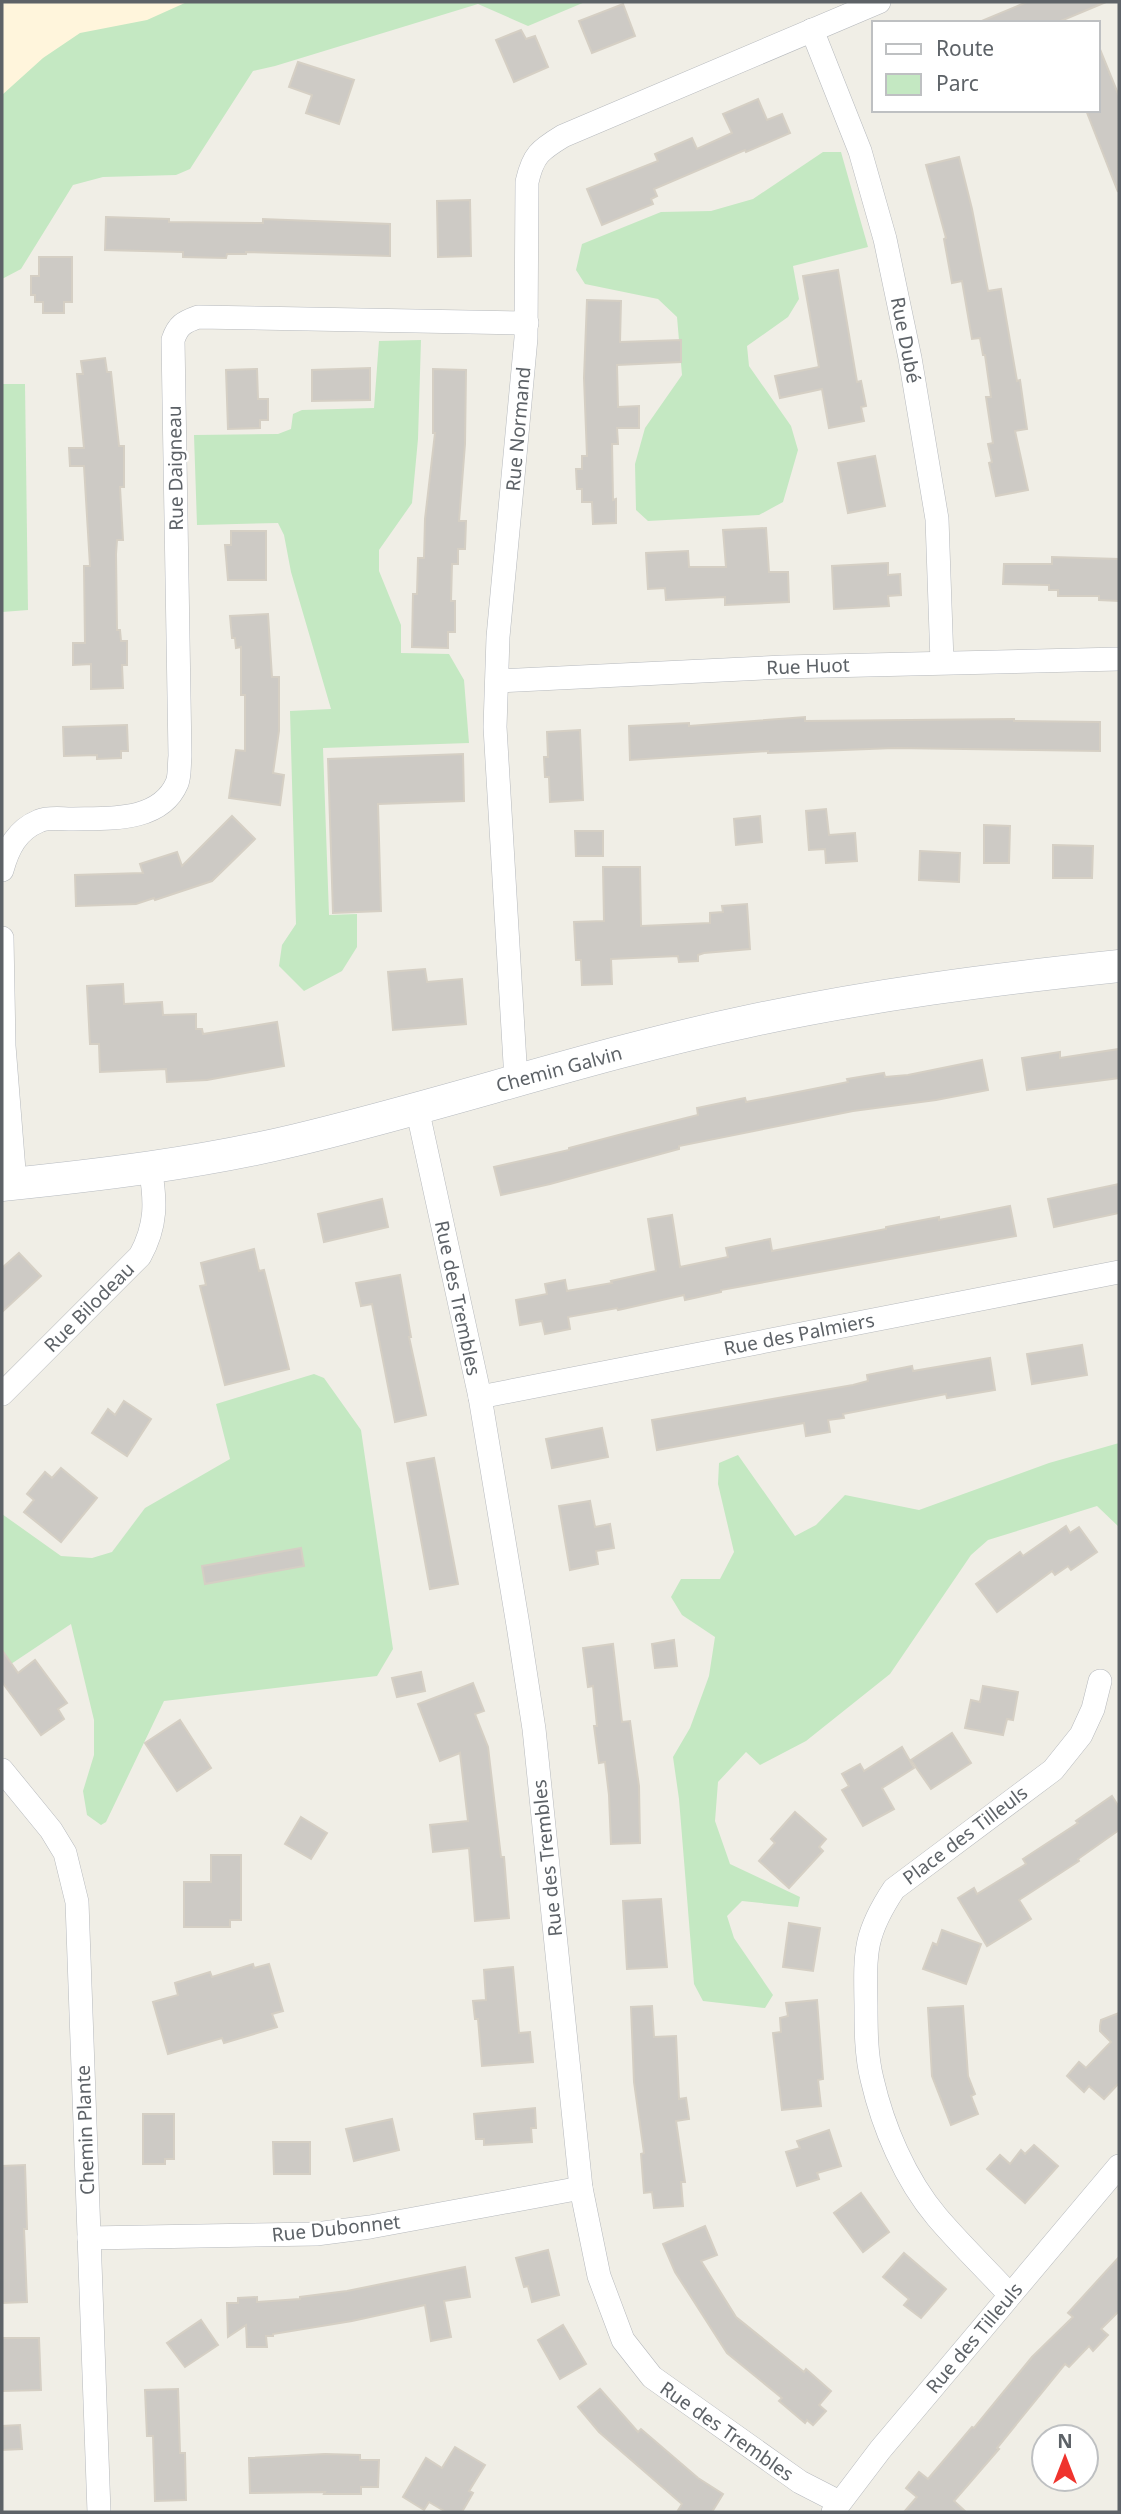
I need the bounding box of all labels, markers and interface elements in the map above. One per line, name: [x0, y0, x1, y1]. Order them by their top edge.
legend: [872, 21, 1100, 112]
text: Route: [936, 34, 994, 62]
text: Parc: [936, 69, 979, 97]
street label: Rue Dubé: [885, 295, 927, 385]
street label: Rue Normand: [500, 366, 536, 492]
street label: Rue Daigneau: [161, 405, 189, 531]
street label: Rue Huot: [766, 652, 850, 680]
street label: Chemin Galvin: [493, 1040, 625, 1098]
street label: Rue des Trembles: [429, 1218, 487, 1378]
street label: Rue Bilodeau: [38, 1256, 140, 1358]
street label: Rue des Palmiers: [721, 1307, 877, 1361]
street label: Rue des Trembles: [526, 1778, 568, 1938]
street label: Place des Tilleuls: [897, 1779, 1033, 1891]
street label: Chemin Plante: [70, 2064, 100, 2196]
street label: Rue Dubonnet: [270, 2208, 402, 2248]
street label: Rue des Tilleuls: [920, 2277, 1028, 2399]
street label: Rue des Trembles: [655, 2375, 799, 2487]
north arrow: [1030, 2423, 1100, 2493]
text: N: [1057, 2428, 1073, 2454]

